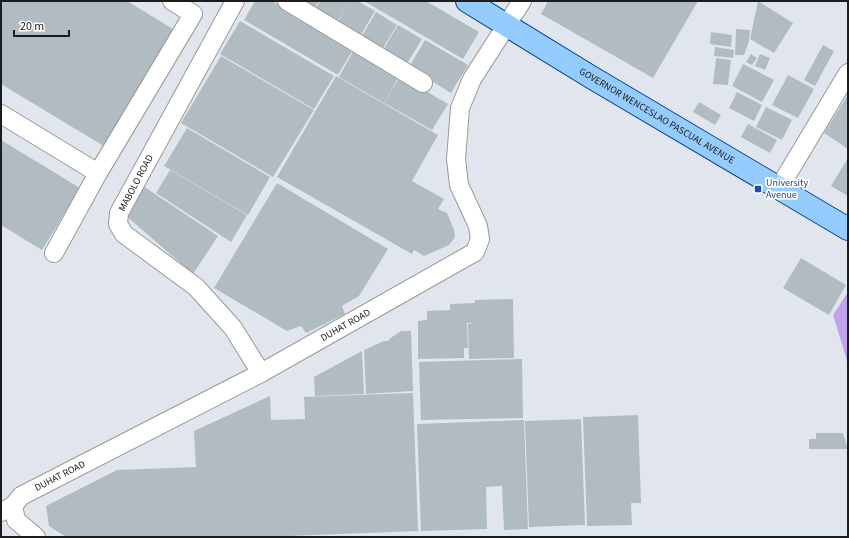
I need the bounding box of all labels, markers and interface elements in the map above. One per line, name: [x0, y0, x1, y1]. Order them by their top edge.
scale bar: [14, 12, 69, 38]
text: 20 m: [20, 18, 44, 35]
street label: GOVERNOR WENCESLAO PASCUAL AVENUE: [576, 64, 737, 167]
street label: MABOLO ROAD: [115, 152, 157, 214]
place label: University Avenue: [766, 176, 808, 202]
marker: University Avenue: [753, 184, 763, 194]
street label: DUHAT ROAD: [318, 306, 373, 345]
street label: DUHAT ROAD: [32, 457, 88, 495]

